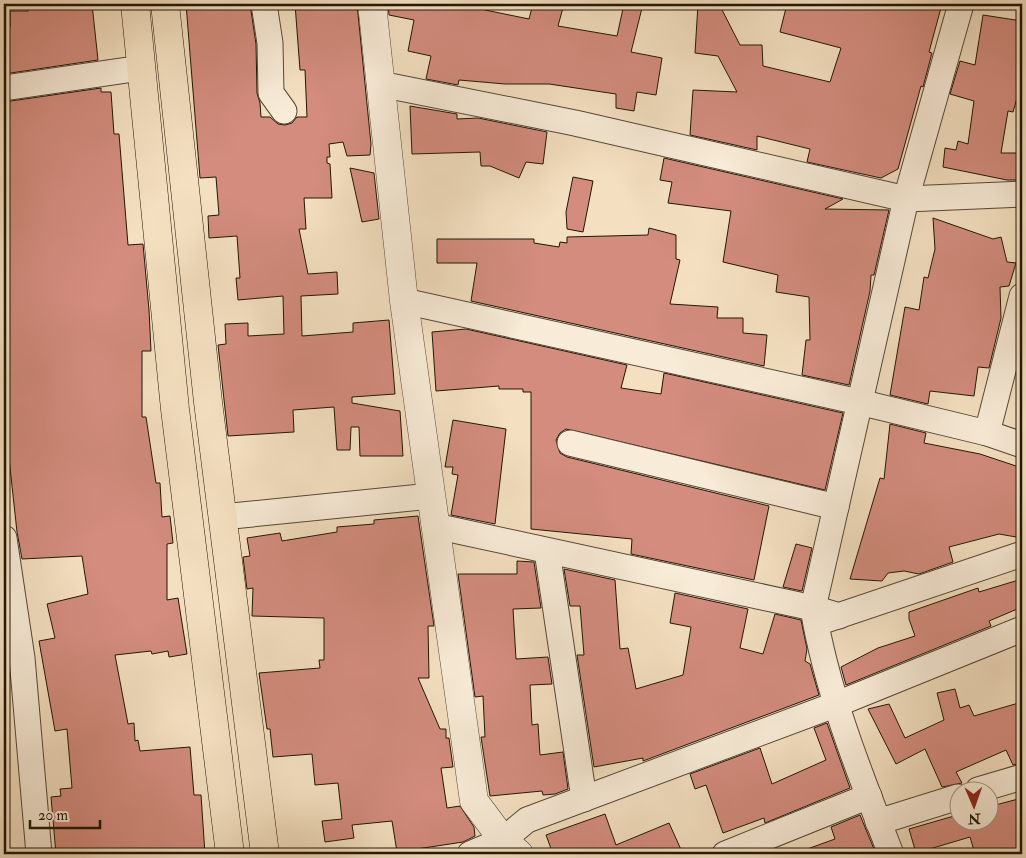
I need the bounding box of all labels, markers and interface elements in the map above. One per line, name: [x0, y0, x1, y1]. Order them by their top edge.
north arrow: [948, 780, 998, 830]
scale bar: [30, 798, 100, 830]
text: 20 m: [38, 806, 68, 825]
text: N: [967, 810, 982, 827]

